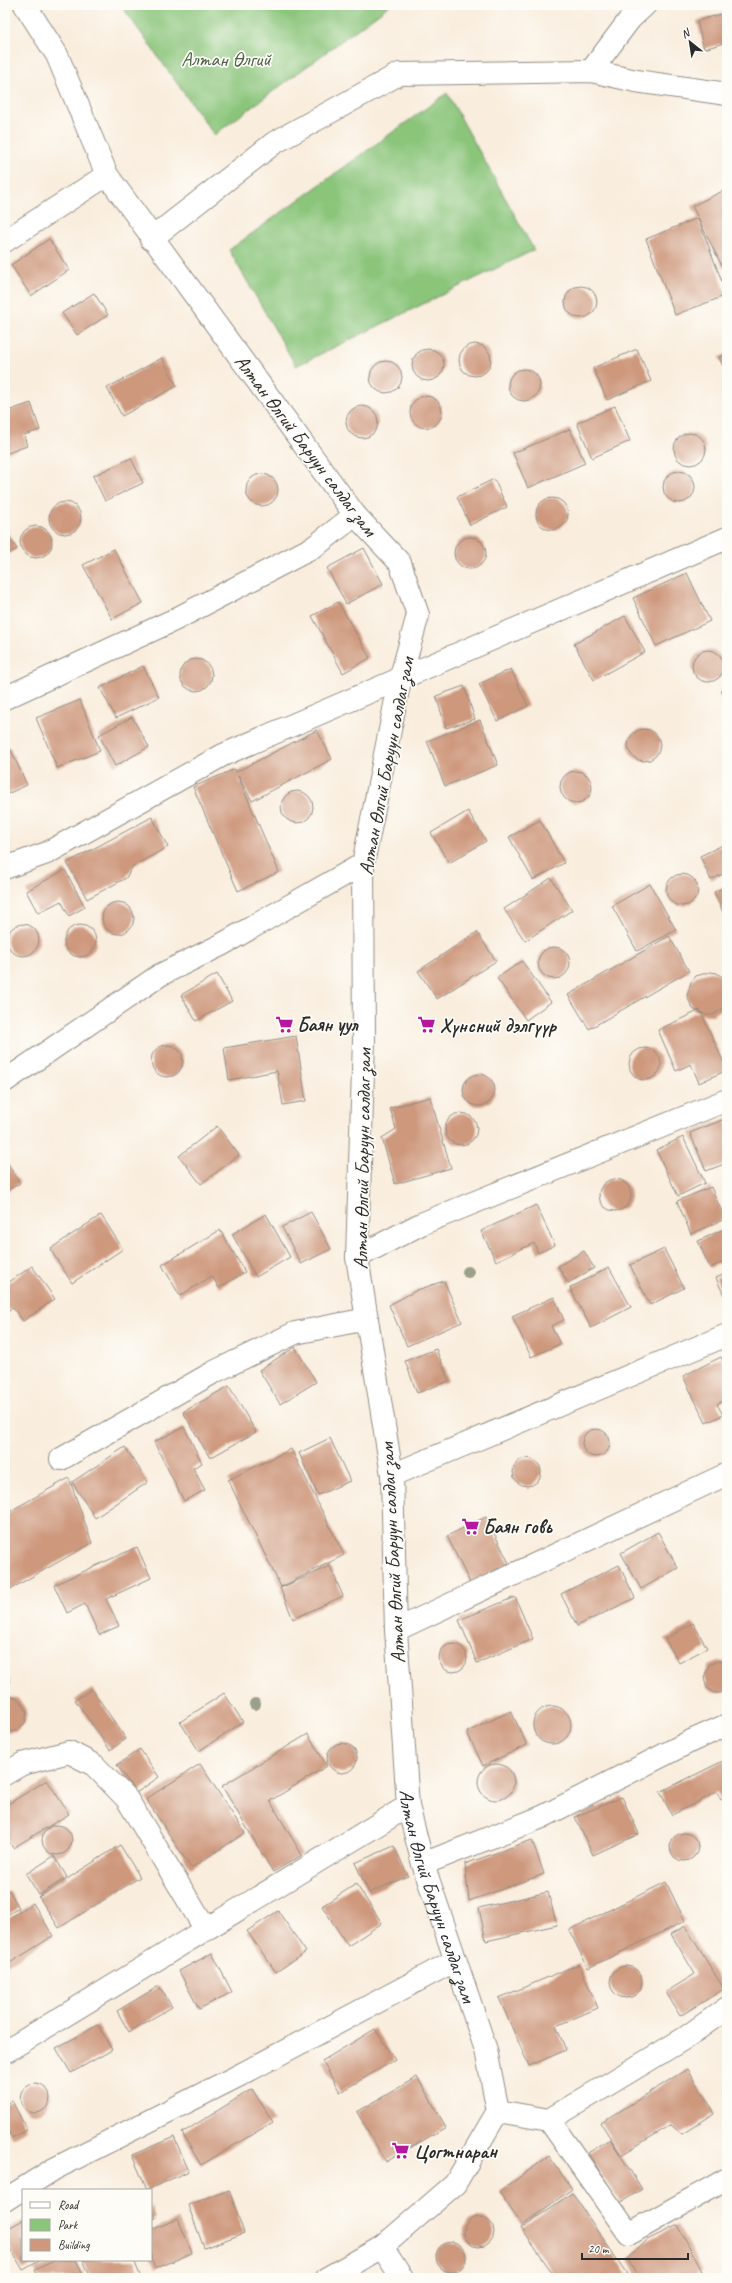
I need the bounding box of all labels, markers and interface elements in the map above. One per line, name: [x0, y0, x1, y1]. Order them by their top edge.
north arrow: [670, 22, 710, 62]
text: N: [679, 24, 693, 41]
park label: Алтан Өлгий: [181, 47, 272, 72]
street label: Алтан Өлгий Баруун салдаг зам: [228, 350, 383, 543]
street label: Алтан Өлгий Баруун салдаг зам: [353, 654, 421, 877]
place label: Баян уул: [297, 1012, 359, 1037]
place label: Хүнсний дэлгүүр: [440, 1013, 557, 1038]
supermarket icon: Баян уул: [274, 1014, 294, 1034]
supermarket icon: Хүнсний дэлгүүр: [417, 1015, 437, 1035]
street label: Алтан Өлгий Баруун салдаг зам: [348, 1047, 378, 1270]
street label: Алтан Өлгий Баруун салдаг зам: [374, 1441, 412, 1664]
place label: Баян говь: [483, 1514, 553, 1539]
supermarket icon: Баян говь: [460, 1516, 480, 1536]
street label: Алтан Өлгий Баруун салдаг зам: [394, 1789, 481, 2007]
place label: Цогтнаран: [414, 2139, 498, 2164]
supermarket icon: Цогтнаран: [391, 2141, 411, 2161]
legend: [22, 2189, 152, 2261]
text: Road: [58, 2197, 80, 2213]
text: Park: [58, 2217, 79, 2233]
scale bar: [582, 2235, 688, 2261]
text: Building: [58, 2237, 90, 2253]
text: 20 m: [588, 2241, 610, 2257]

